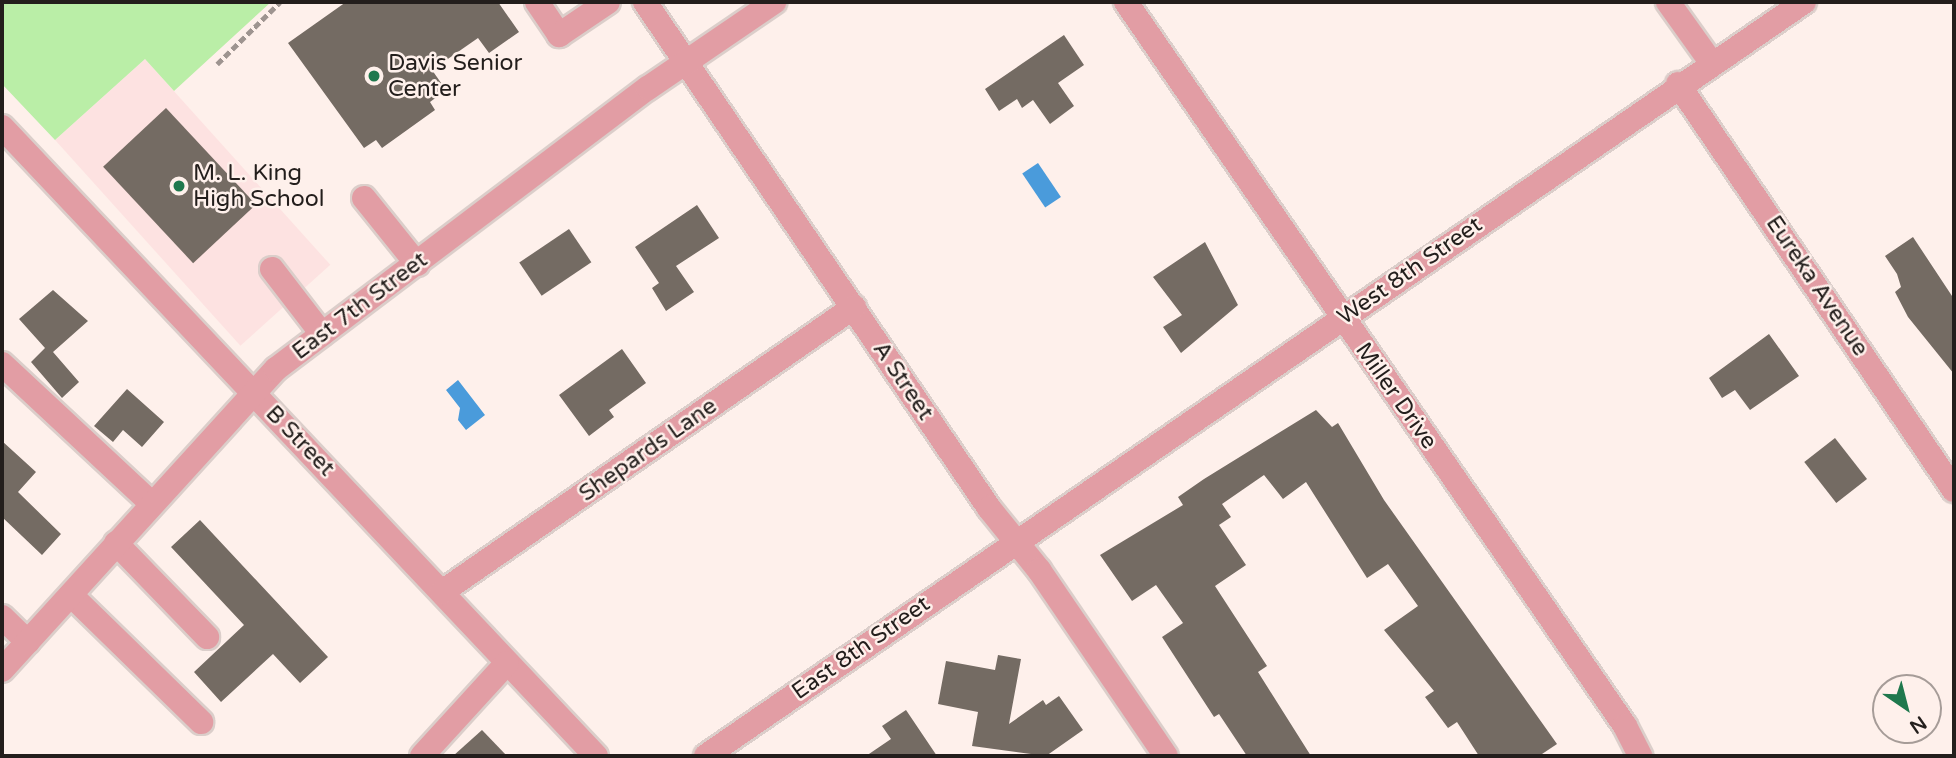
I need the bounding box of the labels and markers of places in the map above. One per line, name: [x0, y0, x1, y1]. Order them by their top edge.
place label: Davis Senior Center: [388, 49, 522, 103]
marker: Davis Senior Center: [366, 68, 382, 84]
place label: M. L. King High School: [193, 159, 324, 213]
marker: M. L. King High School: [171, 178, 187, 194]

